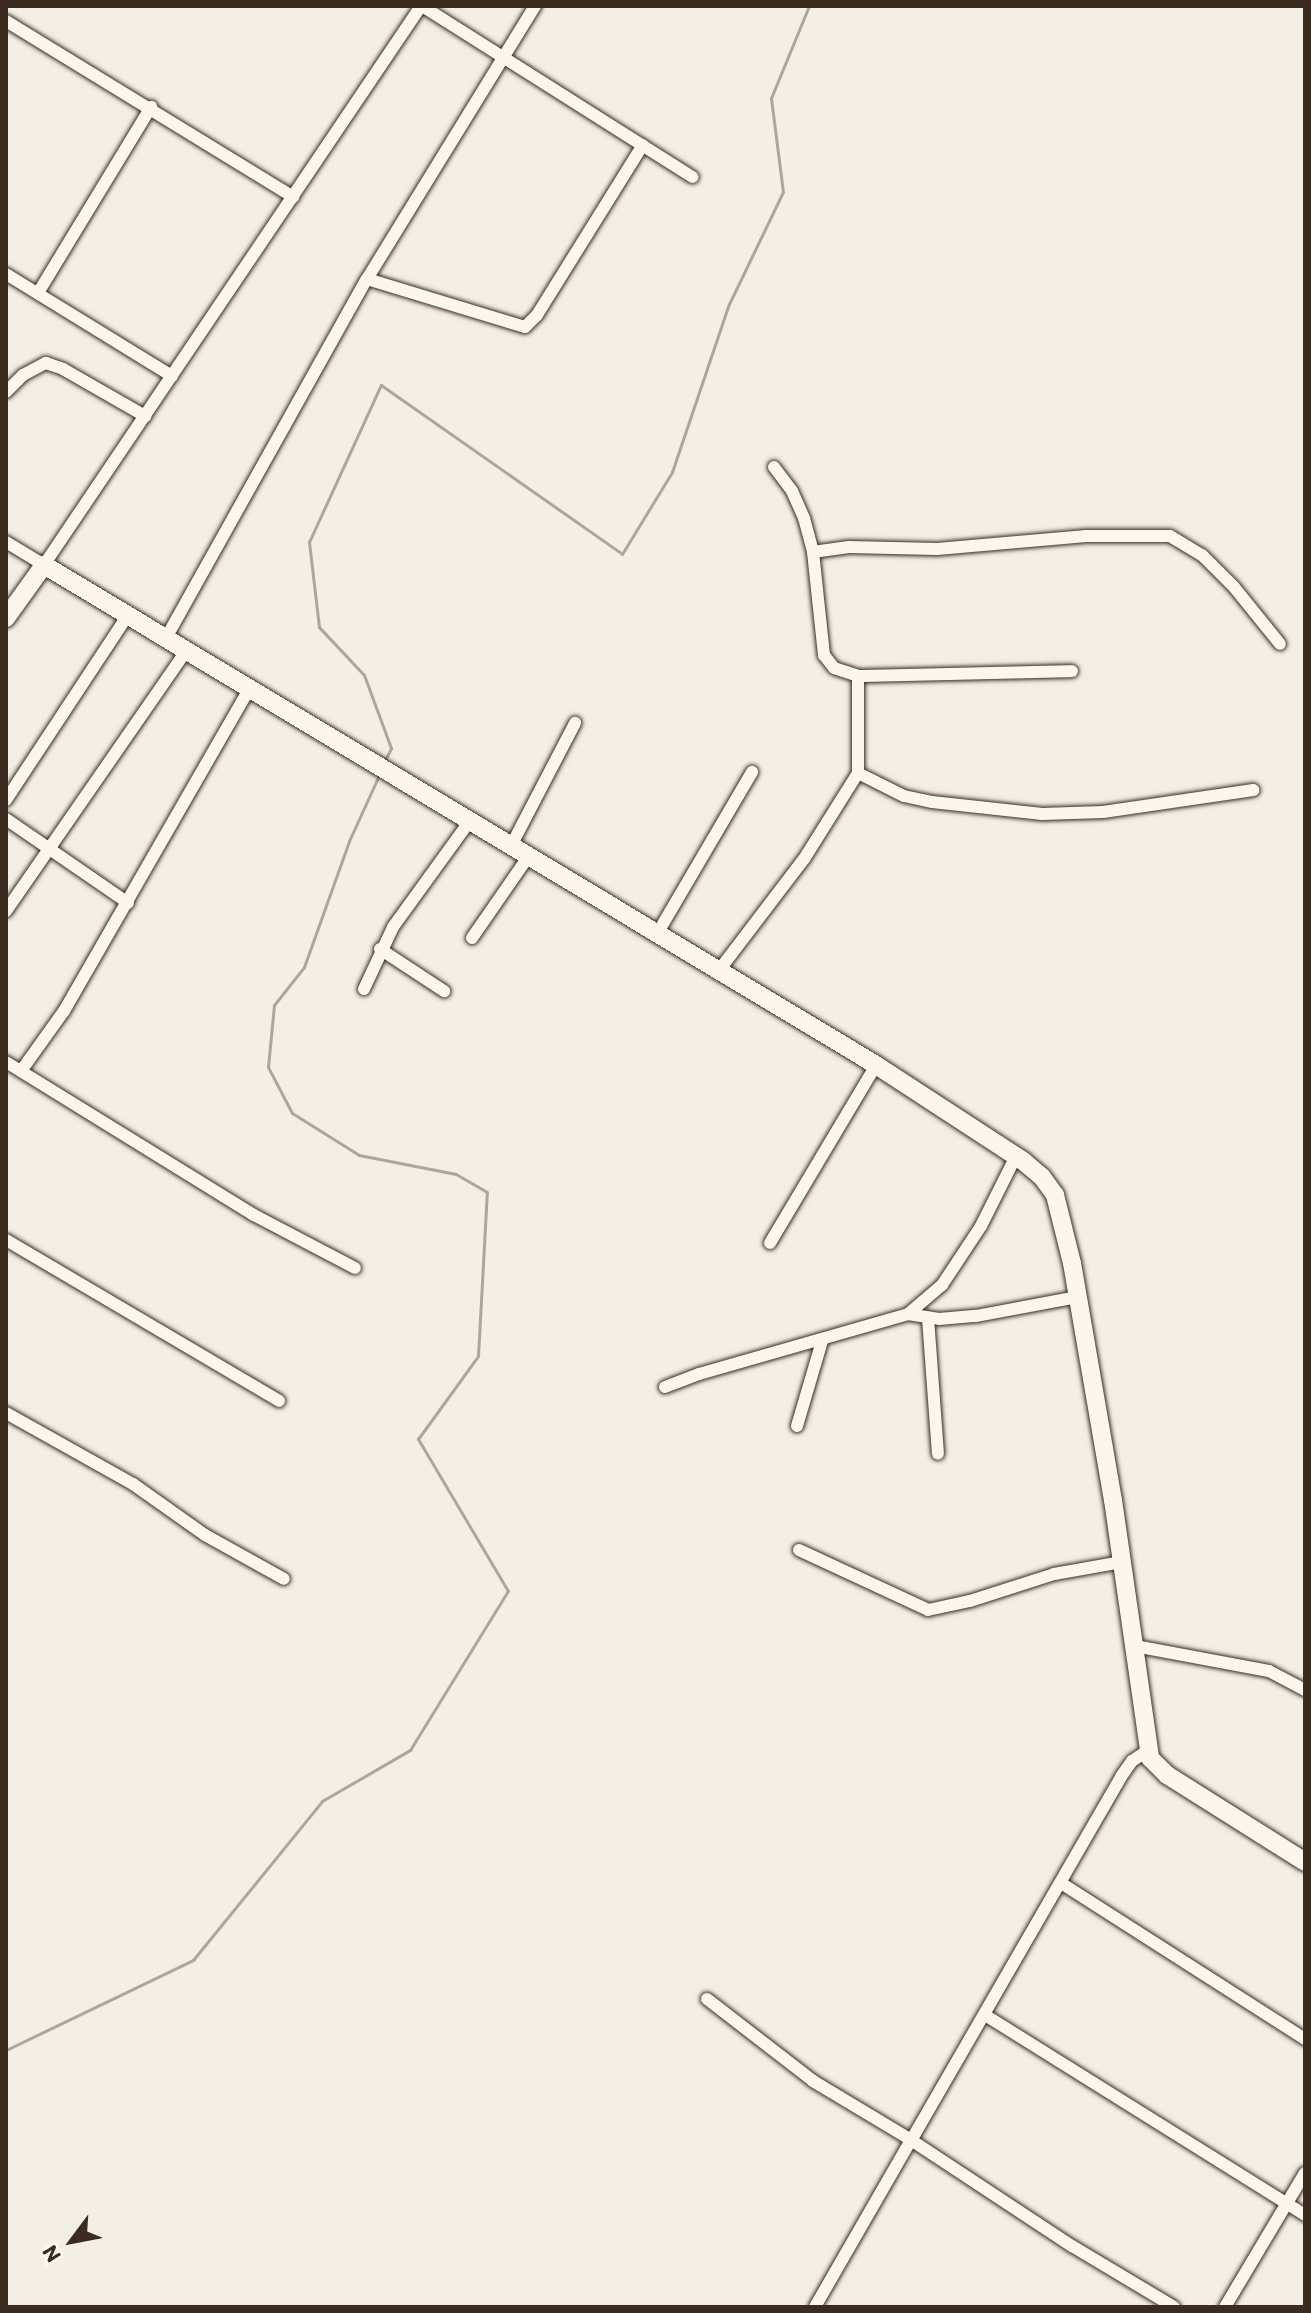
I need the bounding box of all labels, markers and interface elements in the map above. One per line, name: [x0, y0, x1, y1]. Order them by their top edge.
north arrow: [32, 2201, 112, 2281]
text: N: [36, 2241, 67, 2267]

